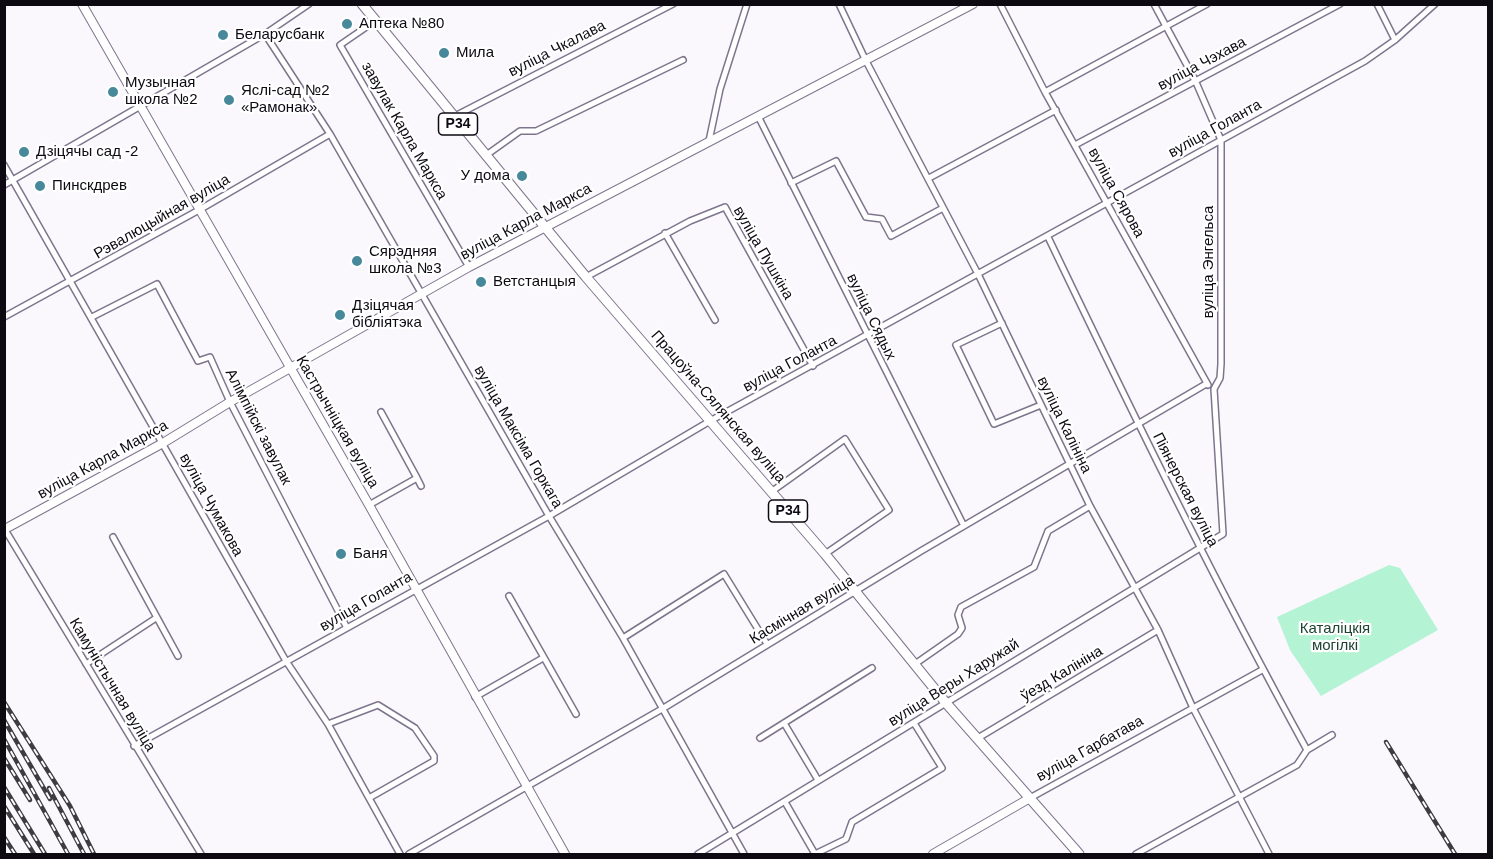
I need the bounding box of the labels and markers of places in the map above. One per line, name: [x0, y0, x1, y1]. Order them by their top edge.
place label: Аптека №80: [359, 15, 444, 33]
marker: Аптека №80: [340, 17, 354, 31]
place label: Беларусбанк: [235, 26, 324, 44]
marker: Беларусбанк: [216, 28, 230, 42]
place label: Мила: [456, 44, 494, 62]
marker: Мила: [437, 46, 451, 60]
place label: Музычная школа №2: [125, 74, 197, 109]
place label: Яслі-сад №2 «Рамонак»: [241, 82, 330, 117]
marker: Музычная школа №2: [106, 85, 120, 99]
marker: Яслі-сад №2 «Рамонак»: [222, 93, 236, 107]
place label: Дзіцячы сад -2: [36, 143, 138, 161]
marker: Дзіцячы сад -2: [17, 145, 31, 159]
place label: У дома: [461, 167, 510, 185]
marker: У дома: [515, 169, 529, 183]
place label: Пинскдрев: [52, 177, 127, 195]
marker: Пинскдрев: [33, 179, 47, 193]
place label: Сярэдняя школа №3: [369, 243, 441, 278]
marker: Сярэдняя школа №3: [350, 254, 364, 268]
place label: Ветстанцыя: [493, 273, 576, 291]
marker: Ветстанцыя: [474, 275, 488, 289]
place label: Дзіцячая бібліятэка: [352, 297, 422, 332]
marker: Дзіцячая бібліятэка: [333, 308, 347, 322]
place label: Баня: [353, 545, 388, 563]
marker: Баня: [334, 547, 348, 561]

